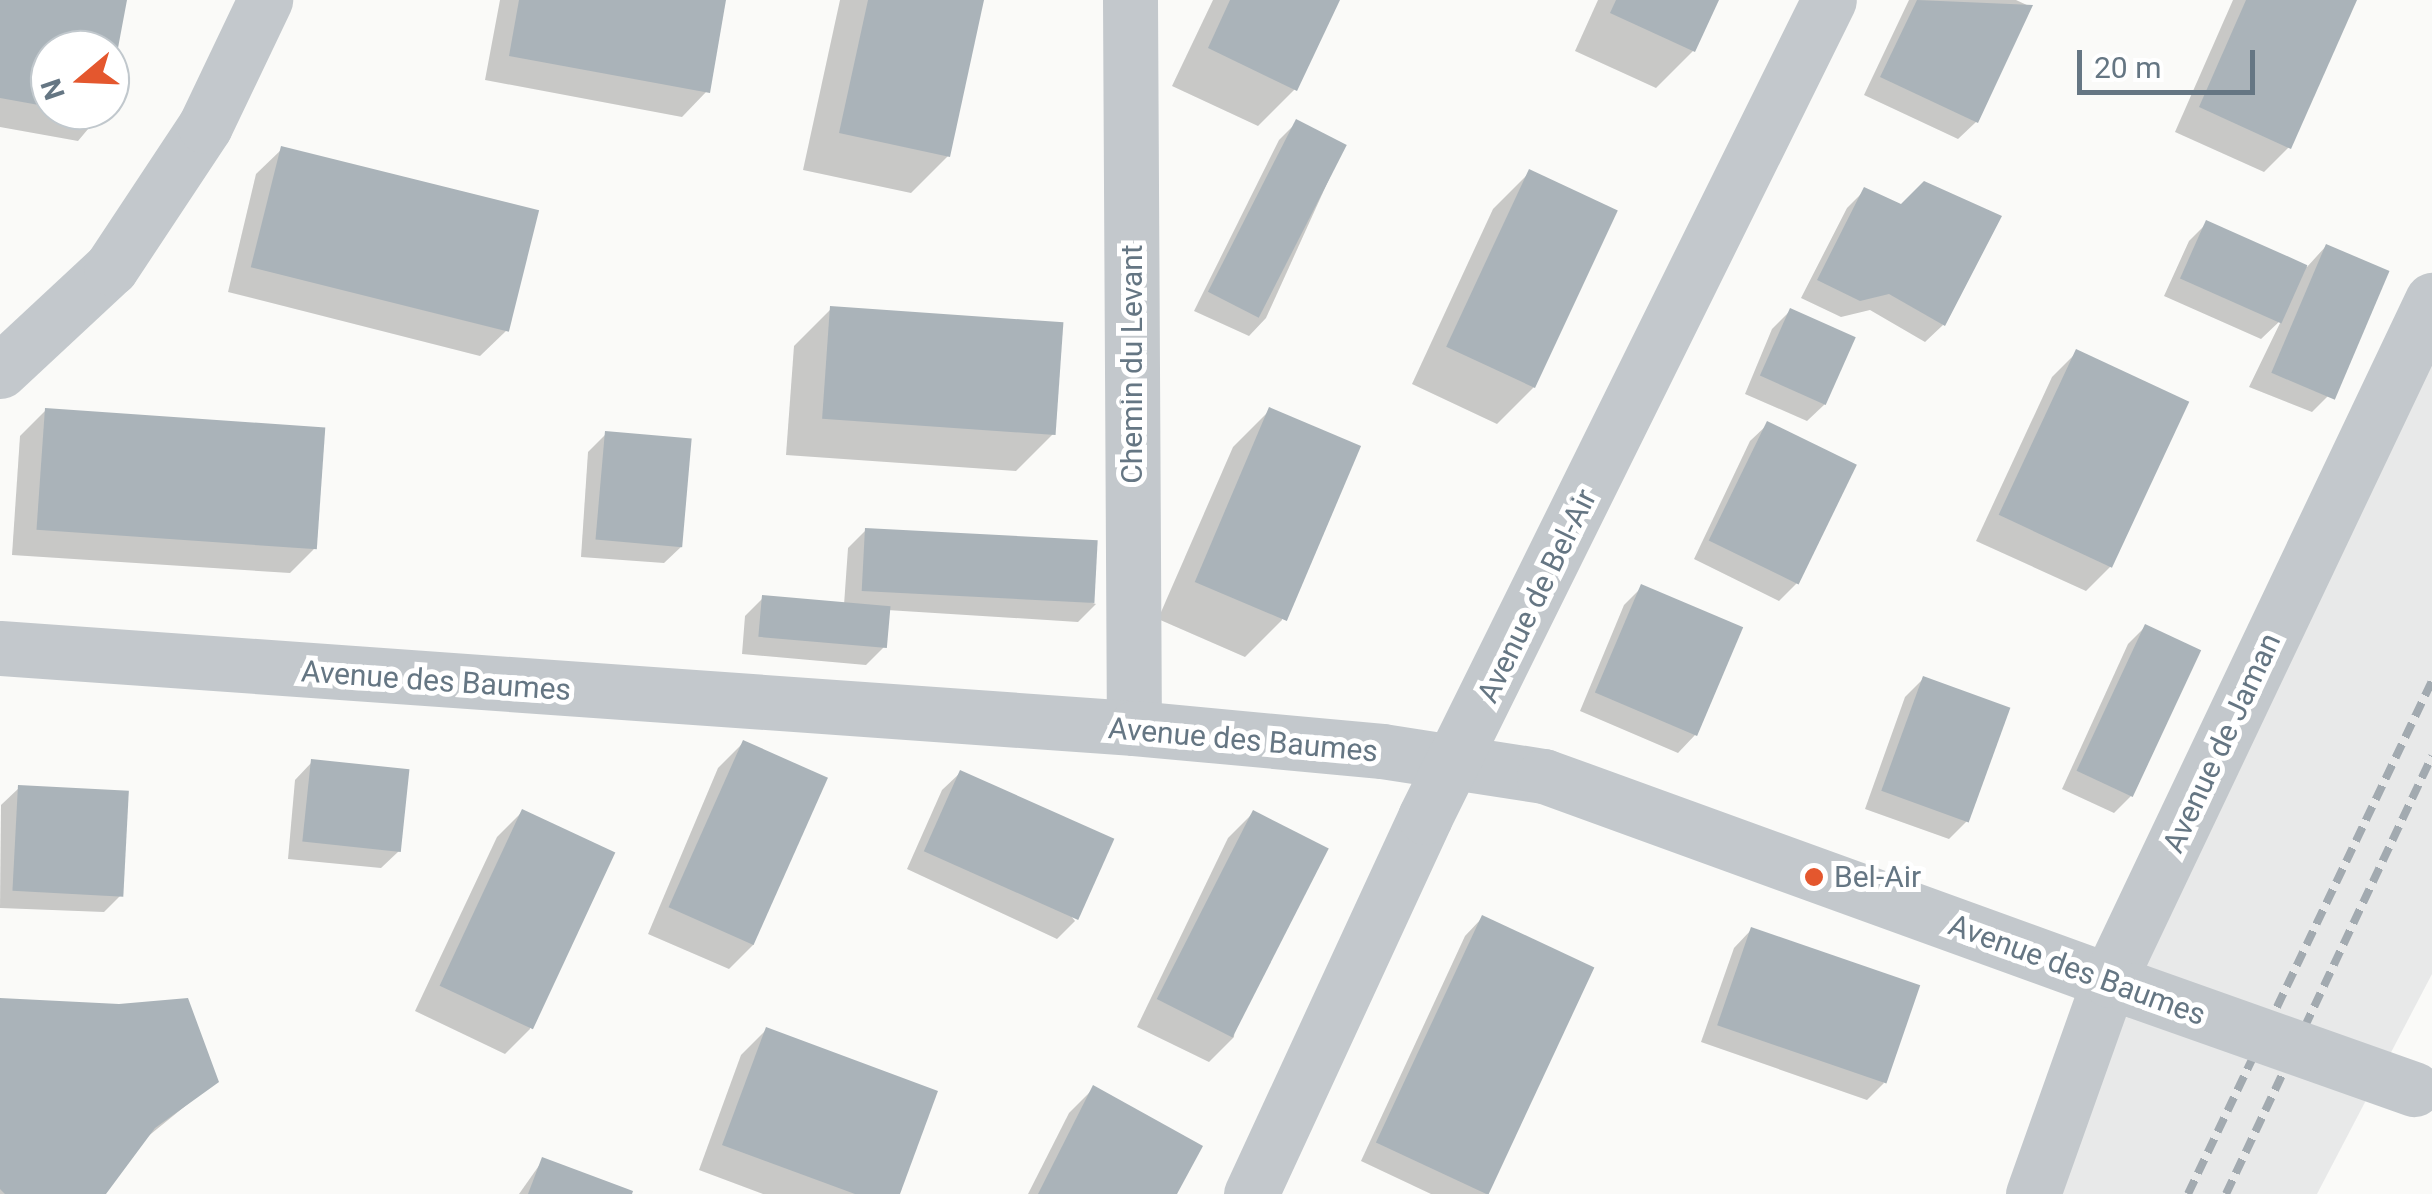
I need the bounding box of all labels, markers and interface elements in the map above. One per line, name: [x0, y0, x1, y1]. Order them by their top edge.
north arrow: [30, 30, 130, 130]
scale bar: [2082, 30, 2260, 92]
text: 20 m: [2094, 50, 2161, 85]
text: N: [34, 75, 72, 104]
street label: Chemin du Levant: [1114, 244, 1150, 484]
street label: Avenue de Bel-Air: [1470, 483, 1604, 709]
street label: Avenue de Jaman: [2155, 628, 2289, 858]
street label: Avenue des Baumes: [300, 654, 572, 708]
street label: Avenue des Baumes: [1107, 710, 1379, 770]
place label: Bel-Air: [1834, 859, 1921, 895]
marker: Bel-Air: [1803, 866, 1825, 888]
street label: Avenue des Baumes: [1944, 907, 2210, 1033]

